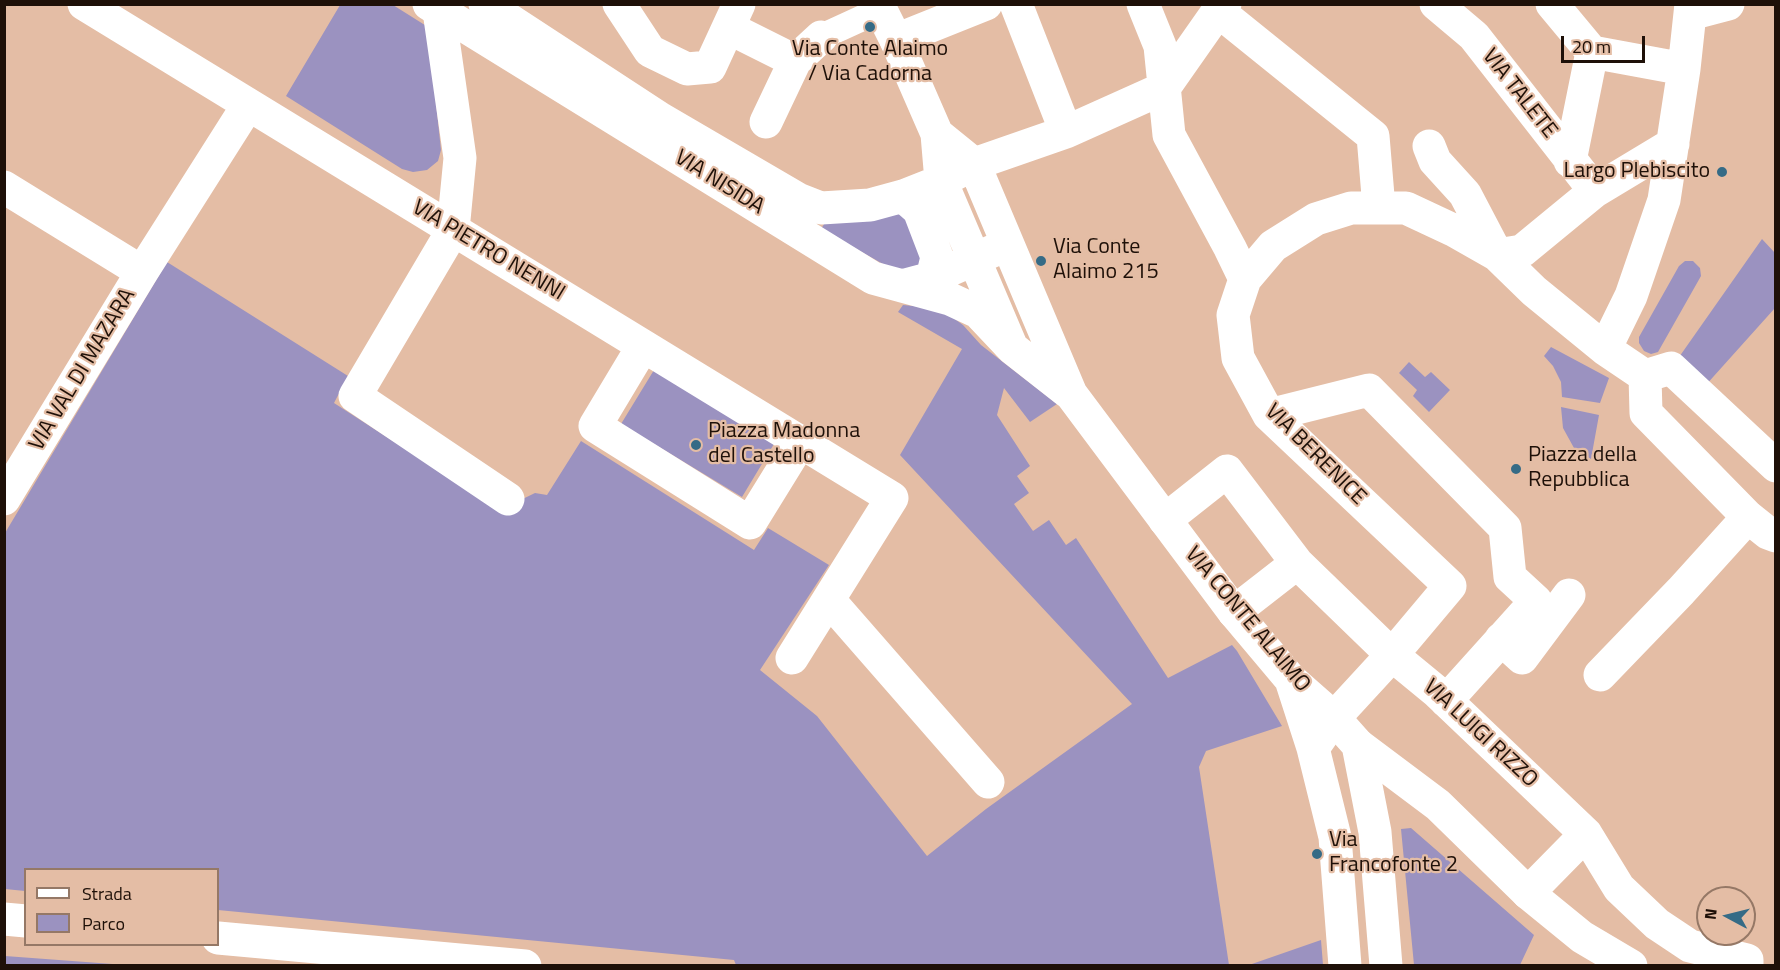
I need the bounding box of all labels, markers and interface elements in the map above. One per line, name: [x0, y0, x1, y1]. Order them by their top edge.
marker: Via Conte Alaimo / Via Cadorna: [863, 20, 877, 34]
scale bar: [1564, 24, 1648, 62]
text: 20 m: [1572, 33, 1611, 60]
place label: Via Conte Alaimo / Via Cadorna: [792, 37, 948, 88]
street label: VIA TALETE: [1476, 44, 1562, 144]
street label: VIA NISIDA: [669, 145, 769, 221]
place label: Largo Plebiscito: [1564, 159, 1710, 185]
marker: Largo Plebiscito: [1715, 165, 1729, 179]
street label: VIA PIETRO NENNI: [407, 195, 569, 307]
place label: Via Conte Alaimo 215: [1053, 235, 1159, 286]
marker: Via Conte Alaimo 215: [1034, 254, 1048, 268]
street label: VIA VAL DI MAZARA: [24, 284, 142, 456]
street label: VIA BERENICE: [1259, 399, 1371, 511]
place label: Piazza Madonna del Castello: [708, 419, 860, 470]
marker: Piazza Madonna del Castello: [689, 438, 703, 452]
place label: Piazza della Repubblica: [1528, 443, 1637, 494]
marker: Piazza della Repubblica: [1509, 462, 1523, 476]
street label: VIA CONTE ALAIMO: [1179, 542, 1315, 698]
street label: VIA LUIGI RIZZO: [1417, 674, 1543, 794]
place label: Via Francofonte 2: [1329, 828, 1458, 879]
marker: Via Francofonte 2: [1310, 847, 1324, 861]
legend: [24, 868, 219, 946]
text: Strada: [82, 880, 132, 907]
north arrow: [1696, 886, 1756, 946]
text: N: [1698, 907, 1723, 921]
text: Parco: [82, 910, 125, 937]

